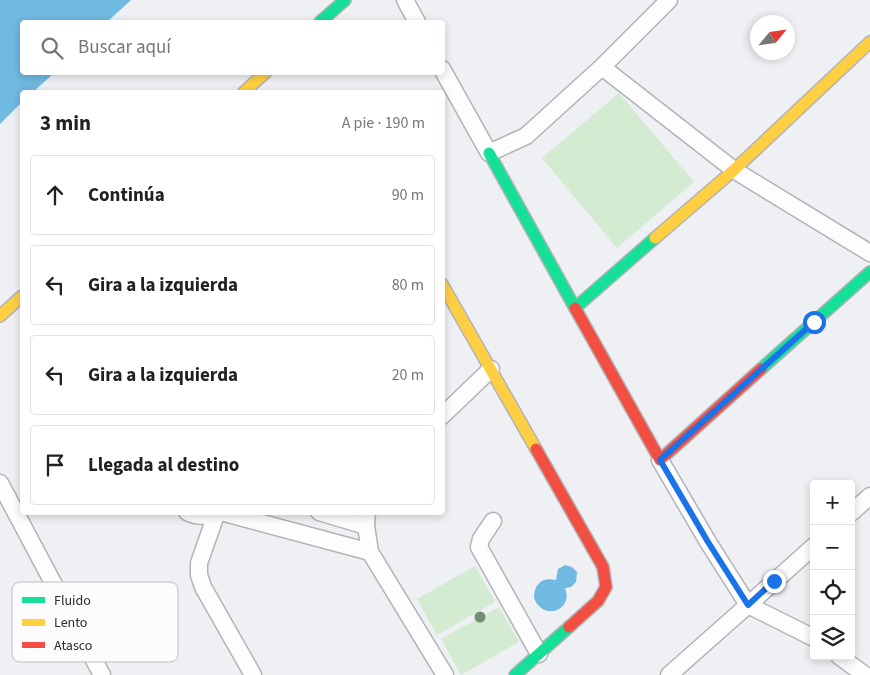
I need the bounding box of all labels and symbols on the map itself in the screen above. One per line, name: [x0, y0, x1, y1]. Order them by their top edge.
north arrow: [750, 15, 795, 60]
route start: [803, 311, 826, 334]
route end: [763, 570, 786, 593]
legend: [12, 582, 178, 662]
text: Fluido: [54, 591, 91, 611]
text: Lento: [54, 613, 87, 633]
text: Atasco: [54, 636, 92, 656]

